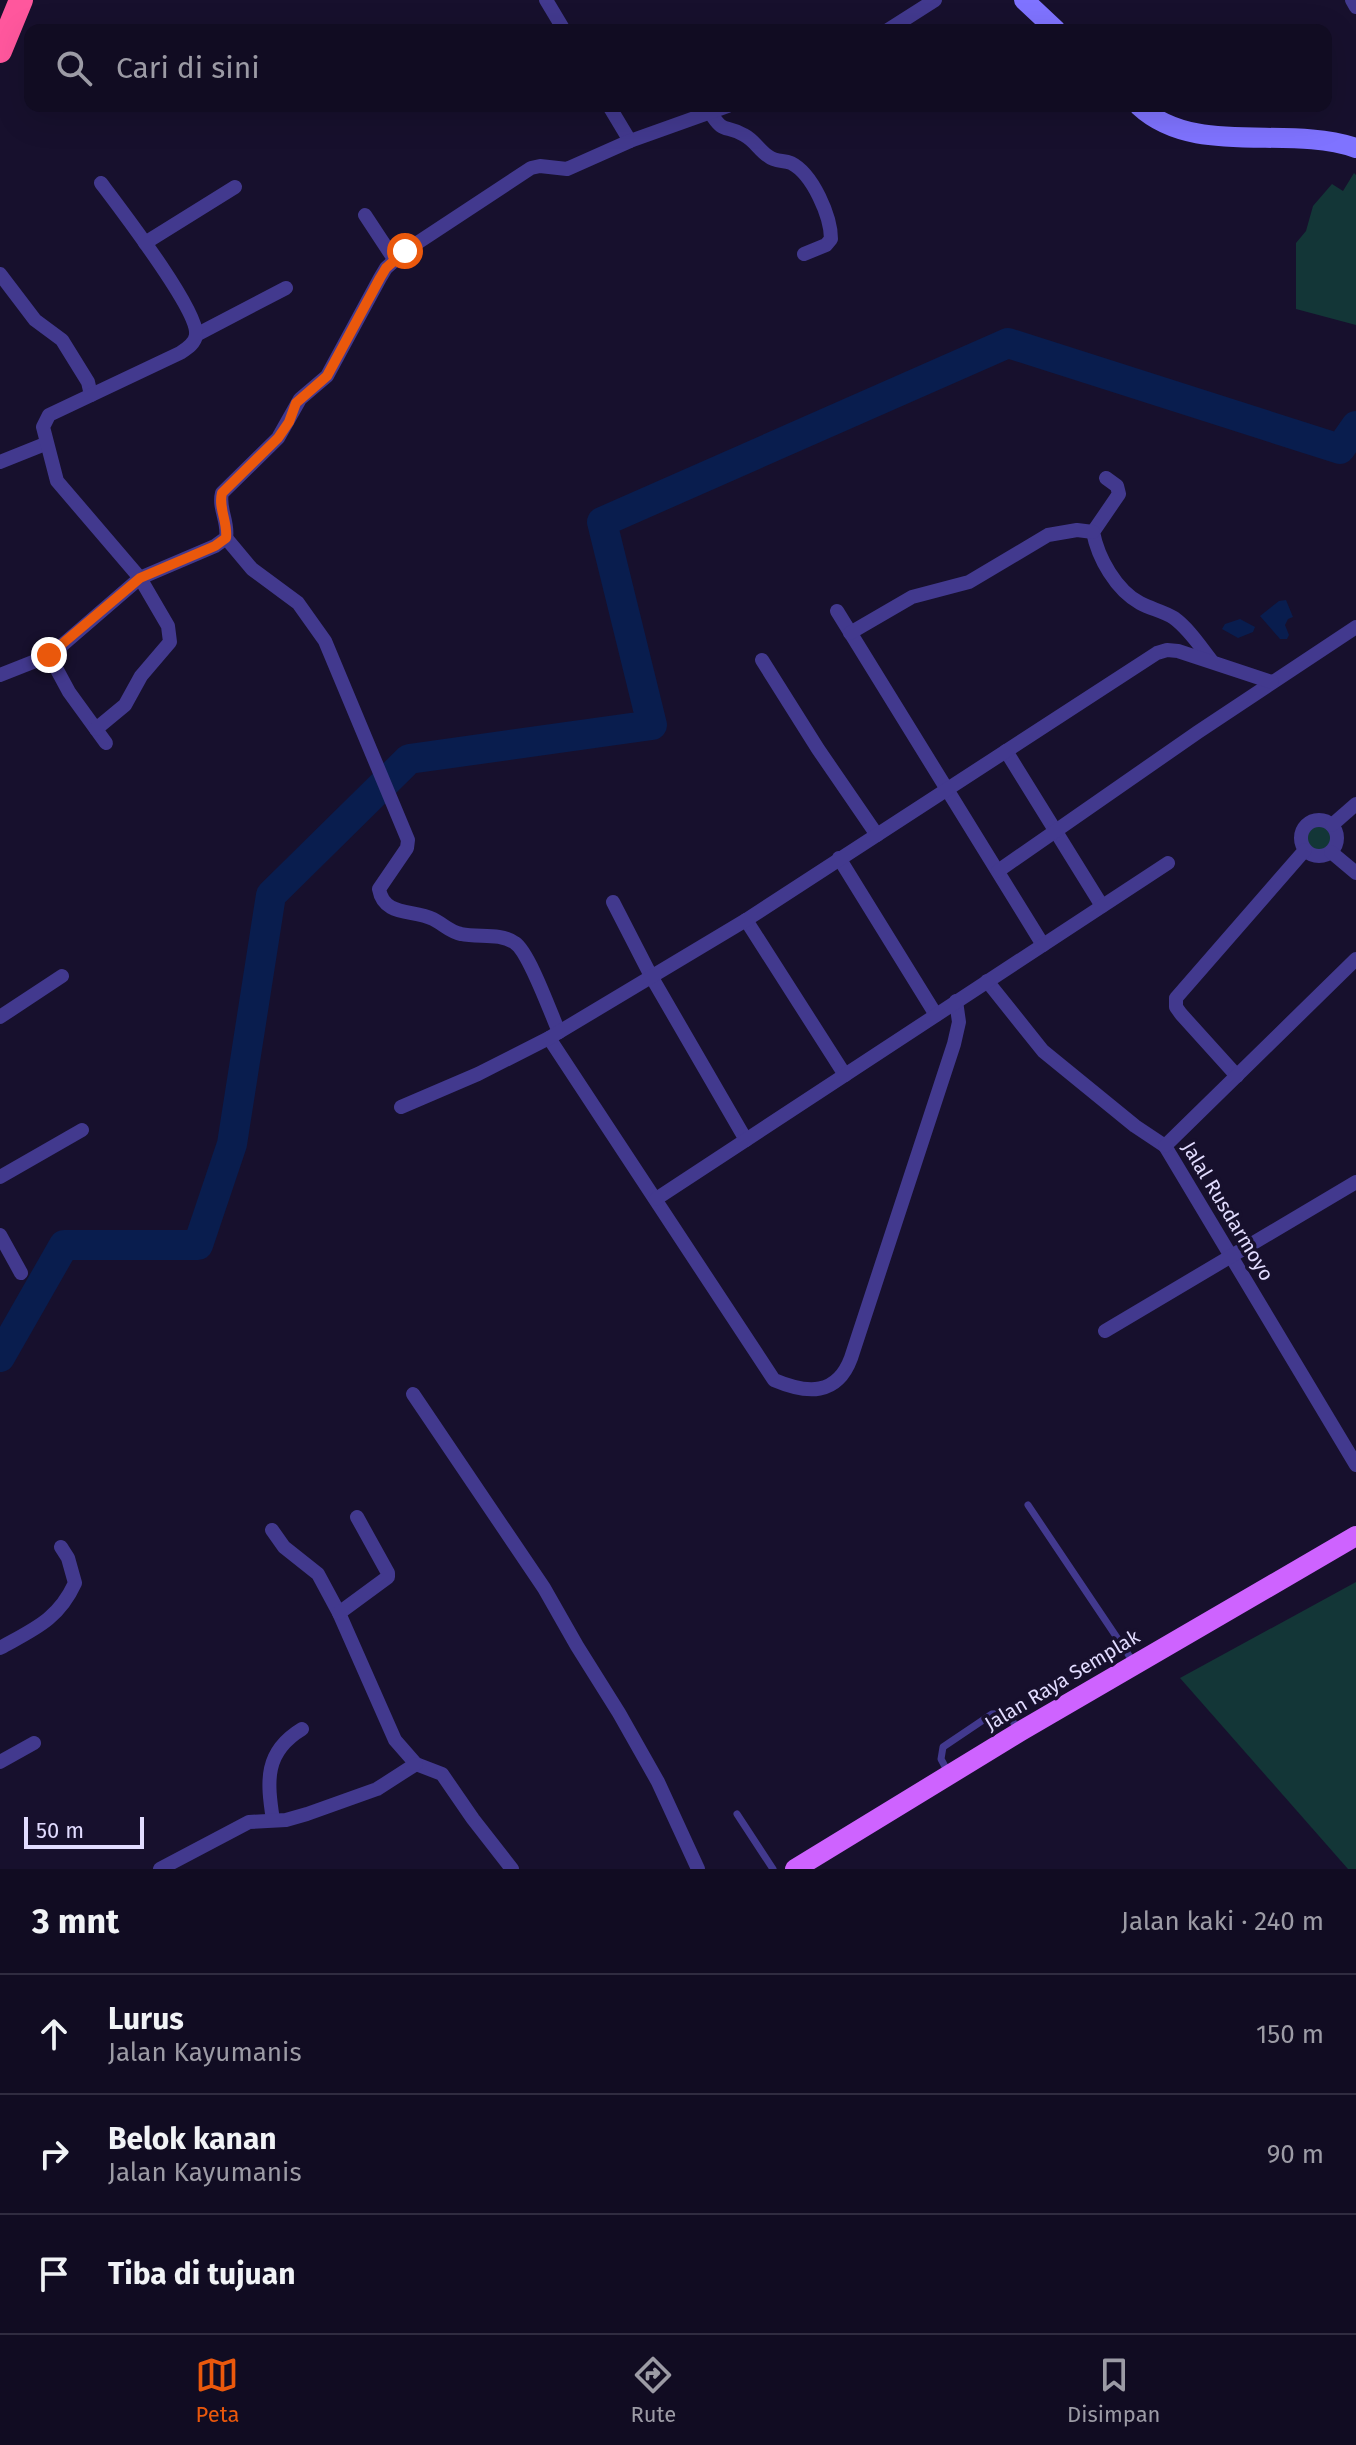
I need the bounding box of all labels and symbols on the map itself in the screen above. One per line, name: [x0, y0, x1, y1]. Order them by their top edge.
route start: [387, 233, 423, 269]
route end: [31, 637, 67, 673]
street label: Jalal Rusdarmoyo: [1177, 1137, 1279, 1285]
street label: Jalan Raya Semplak: [980, 1624, 1144, 1736]
scale bar: [24, 1813, 144, 1849]

